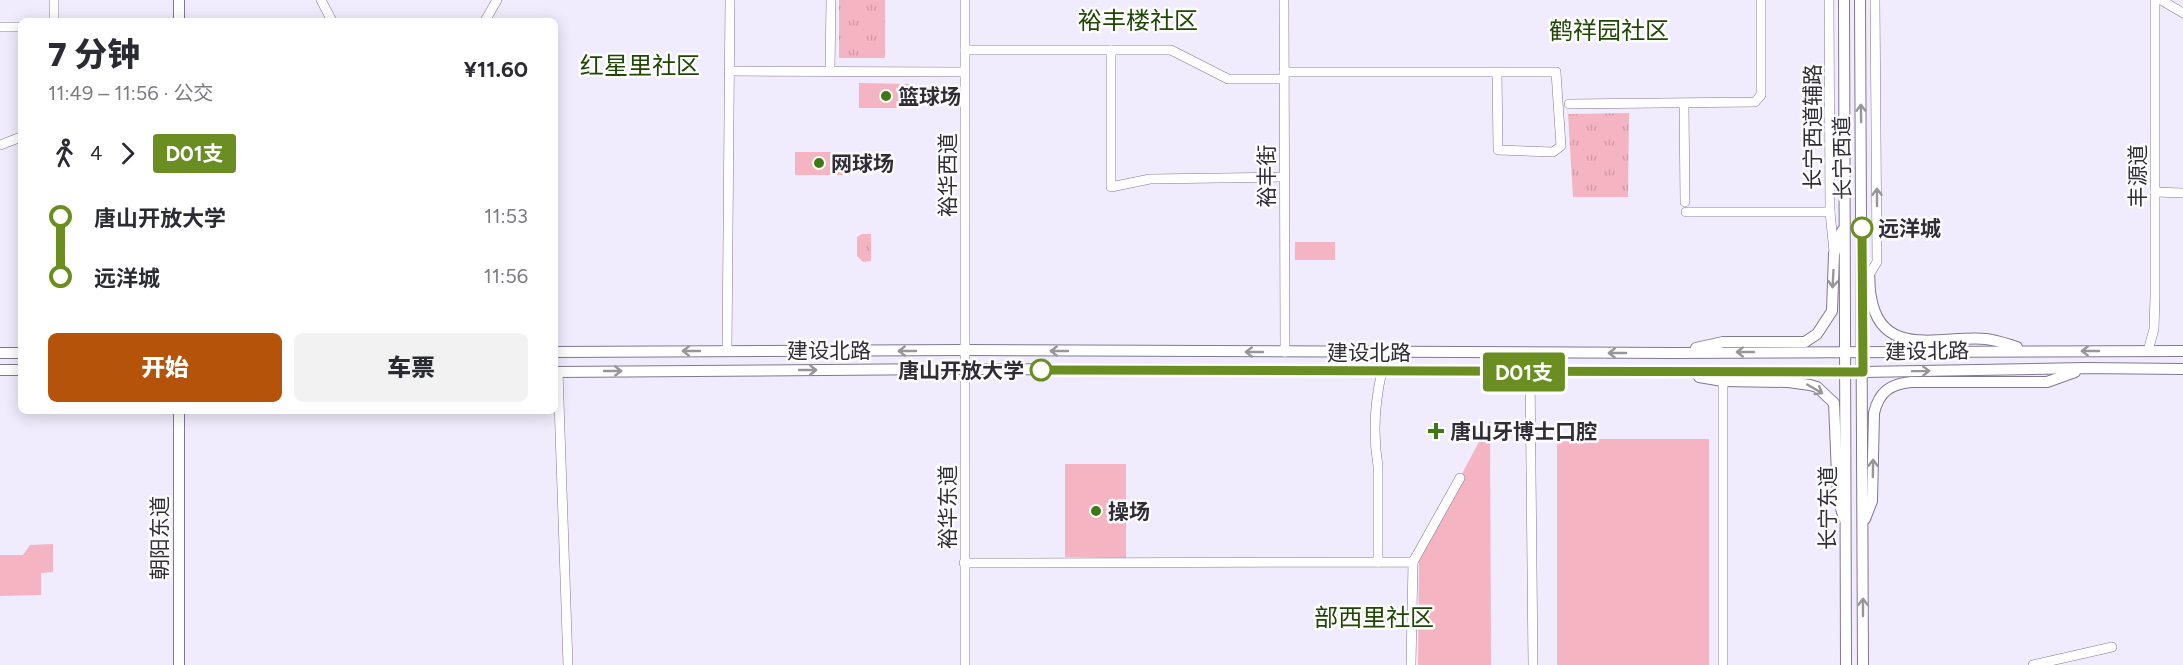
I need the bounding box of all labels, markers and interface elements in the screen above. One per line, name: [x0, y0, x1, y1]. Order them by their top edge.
district label: 裕丰楼社区: [1078, 6, 1198, 35]
district label: 鹤祥园社区: [1549, 16, 1669, 45]
text: 7 分钟: [48, 35, 140, 74]
district label: 红星里社区: [580, 51, 700, 80]
text: ¥11.60: [464, 56, 528, 83]
street label: 长宁西道辅路: [1800, 64, 1825, 190]
text: 11:49 – 11:56 · 公交: [48, 81, 214, 105]
place label: 篮球场: [898, 84, 961, 109]
marker: 篮球场: [879, 89, 893, 103]
one-way arrow: [1855, 104, 1867, 124]
street label: 长宁西道: [1829, 116, 1855, 200]
street label: 裕华西道: [935, 133, 960, 217]
icon: walk: [48, 137, 81, 170]
icon: forward: [111, 137, 144, 170]
text: 4: [90, 141, 102, 165]
text: D01支: [165, 141, 224, 166]
street label: 裕丰街: [1254, 145, 1279, 208]
street label: 丰源道: [2125, 145, 2150, 208]
place label: 网球场: [831, 151, 894, 176]
marker: 网球场: [812, 156, 826, 170]
one-way arrow: [1871, 188, 1883, 208]
text: 11:53: [484, 204, 528, 228]
text: 唐山开放大学: [94, 205, 226, 232]
place label: 远洋城: [1878, 216, 1941, 241]
marker: 远洋城: [1851, 217, 1873, 239]
text: 11:56: [484, 264, 528, 288]
text: 远洋城: [94, 265, 160, 292]
one-way arrow: [1828, 269, 1839, 289]
button: 开始: [48, 333, 282, 402]
button: 车票: [294, 333, 528, 402]
street label: 建设北路: [787, 338, 871, 363]
street label: 建设北路: [1885, 338, 1969, 364]
street label: 建设北路: [1327, 340, 1411, 365]
one-way arrow: [681, 345, 701, 357]
one-way arrow: [897, 345, 917, 357]
one-way arrow: [1049, 345, 1069, 357]
one-way arrow: [2080, 345, 2100, 357]
one-way arrow: [1244, 346, 1264, 358]
one-way arrow: [1735, 346, 1755, 358]
one-way arrow: [1607, 347, 1627, 359]
line badge: D01支: [1482, 352, 1566, 392]
place label: 唐山开放大学: [898, 358, 1024, 383]
marker: 唐山开放大学: [1030, 359, 1052, 381]
text: D01支: [1495, 360, 1553, 385]
one-way arrow: [798, 364, 818, 375]
one-way arrow: [603, 365, 623, 377]
one-way arrow: [1911, 365, 1931, 377]
one-way arrow: [1807, 383, 1824, 395]
place label: 唐山牙博士口腔: [1450, 419, 1597, 444]
marker: 唐山牙博士口腔: [1427, 422, 1445, 440]
one-way arrow: [1867, 459, 1879, 479]
street label: 裕华东道: [935, 465, 960, 549]
street label: 长宁东道: [1815, 466, 1840, 550]
street label: 朝阳东道: [147, 496, 172, 580]
place label: 操场: [1108, 499, 1150, 524]
marker: 操场: [1089, 504, 1103, 518]
one-way arrow: [1857, 597, 1869, 617]
district label: 部西里社区: [1314, 603, 1434, 632]

